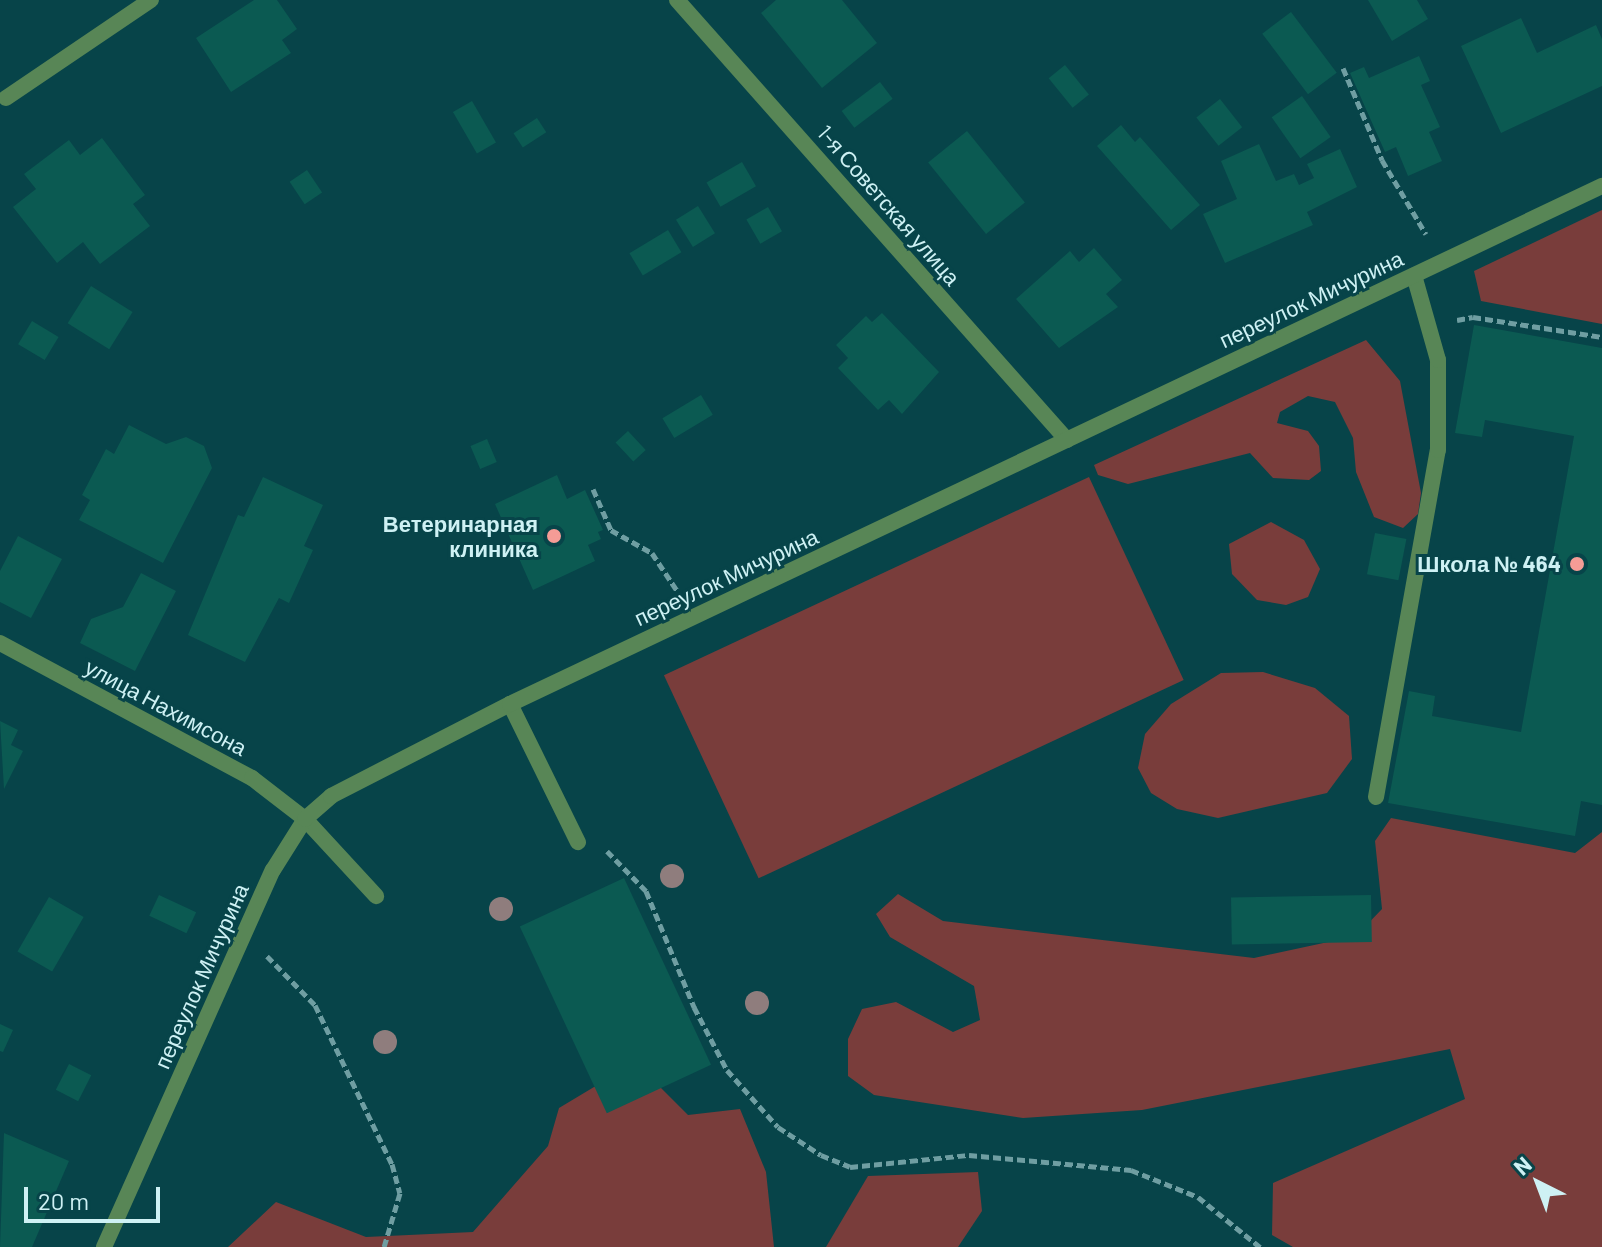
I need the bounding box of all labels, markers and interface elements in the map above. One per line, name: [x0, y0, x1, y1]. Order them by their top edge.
street label: 1-я Советская улица: [812, 119, 966, 291]
street label: переулок Мичурина: [1215, 245, 1407, 353]
place label: Ветеринарная клиника: [383, 510, 538, 562]
street label: переулок Мичурина: [630, 523, 822, 631]
marker: Ветеринарная клиника: [545, 527, 563, 545]
place label: Школа № 464: [1417, 551, 1561, 577]
marker: Школа № 464: [1568, 555, 1586, 573]
street label: улица Нахимсона: [81, 653, 251, 761]
street label: переулок Мичурина: [148, 879, 254, 1073]
north arrow: [1498, 1143, 1578, 1223]
text: N: [1508, 1151, 1536, 1180]
scale bar: [28, 1171, 164, 1221]
text: 20 m: [38, 1186, 89, 1215]

